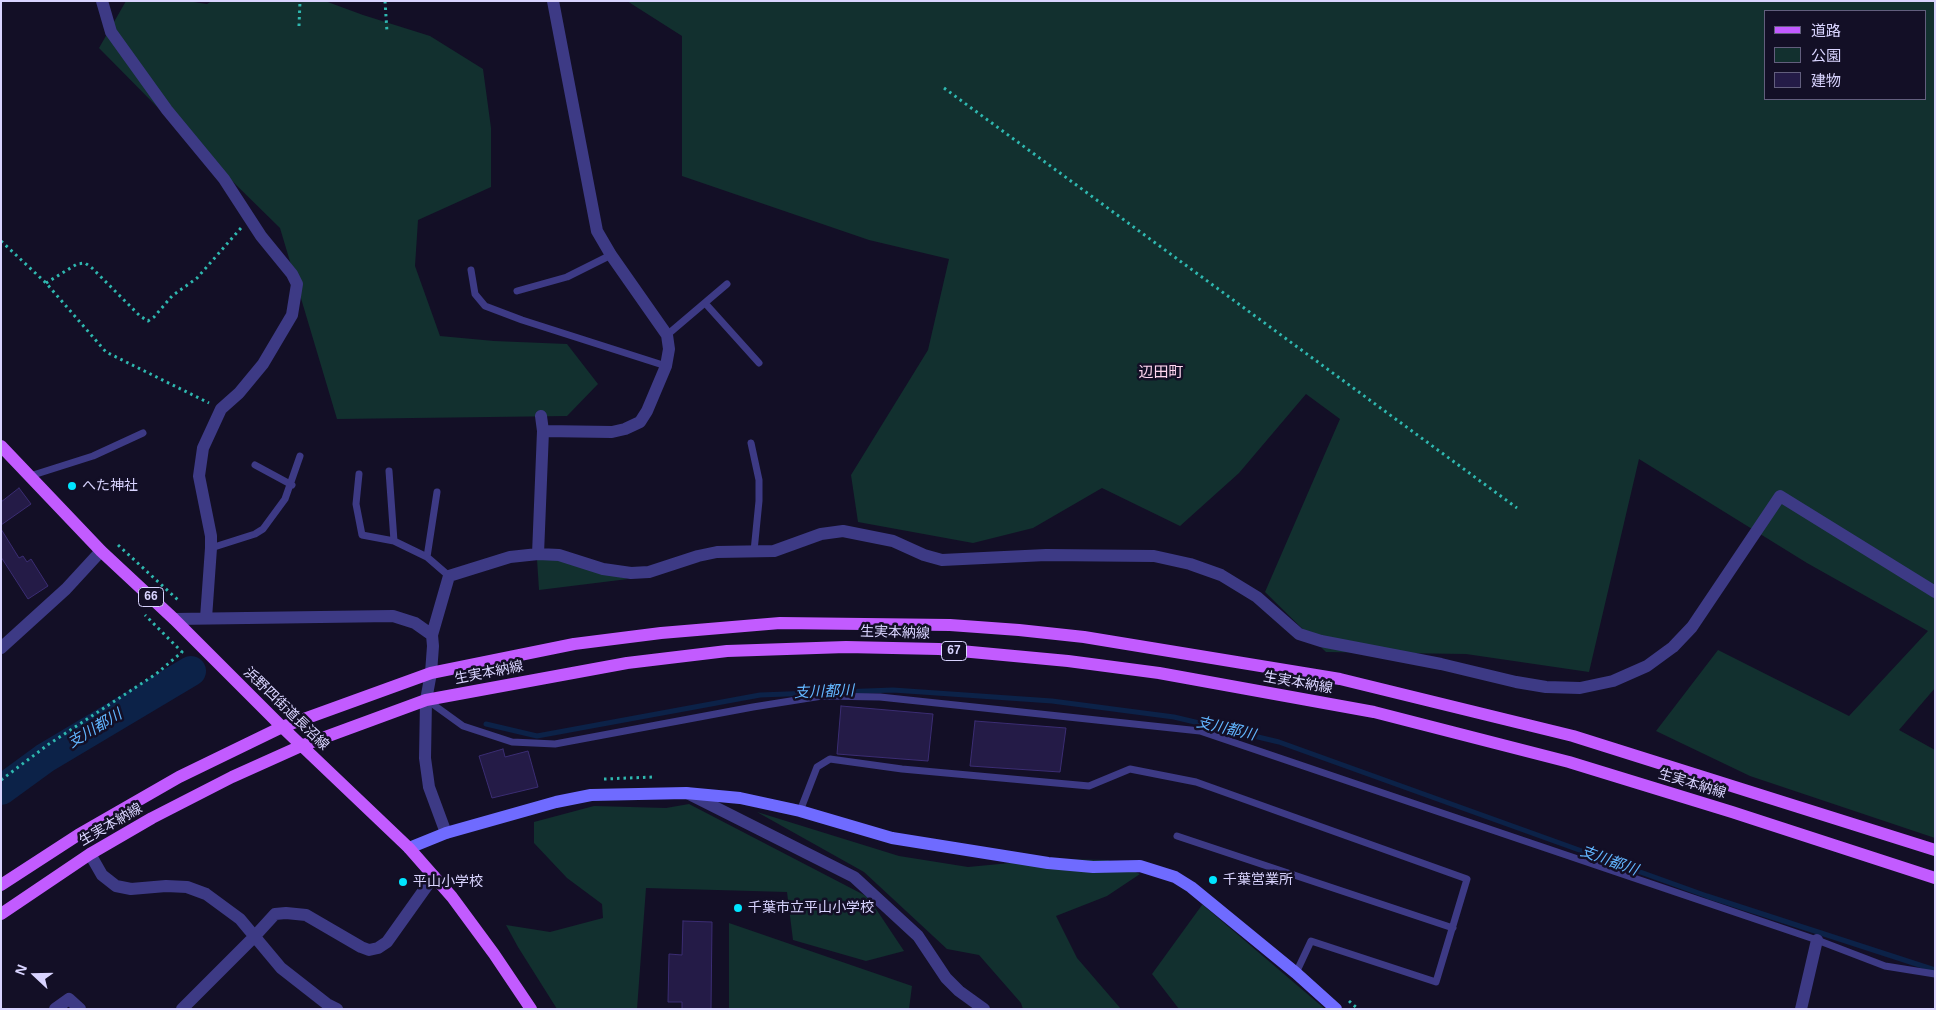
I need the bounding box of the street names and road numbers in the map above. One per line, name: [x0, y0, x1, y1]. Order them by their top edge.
road number: 66: [138, 588, 164, 606]
street label: 生実本納線: [860, 623, 930, 643]
road number: 67: [942, 641, 966, 660]
street label: 生実本納線: [453, 658, 525, 688]
street label: 浜野四街道長沼線: [240, 664, 332, 754]
street label: 生実本納線: [1262, 669, 1334, 697]
street label: 生実本納線: [1656, 766, 1728, 802]
street label: 生実本納線: [76, 800, 146, 850]

